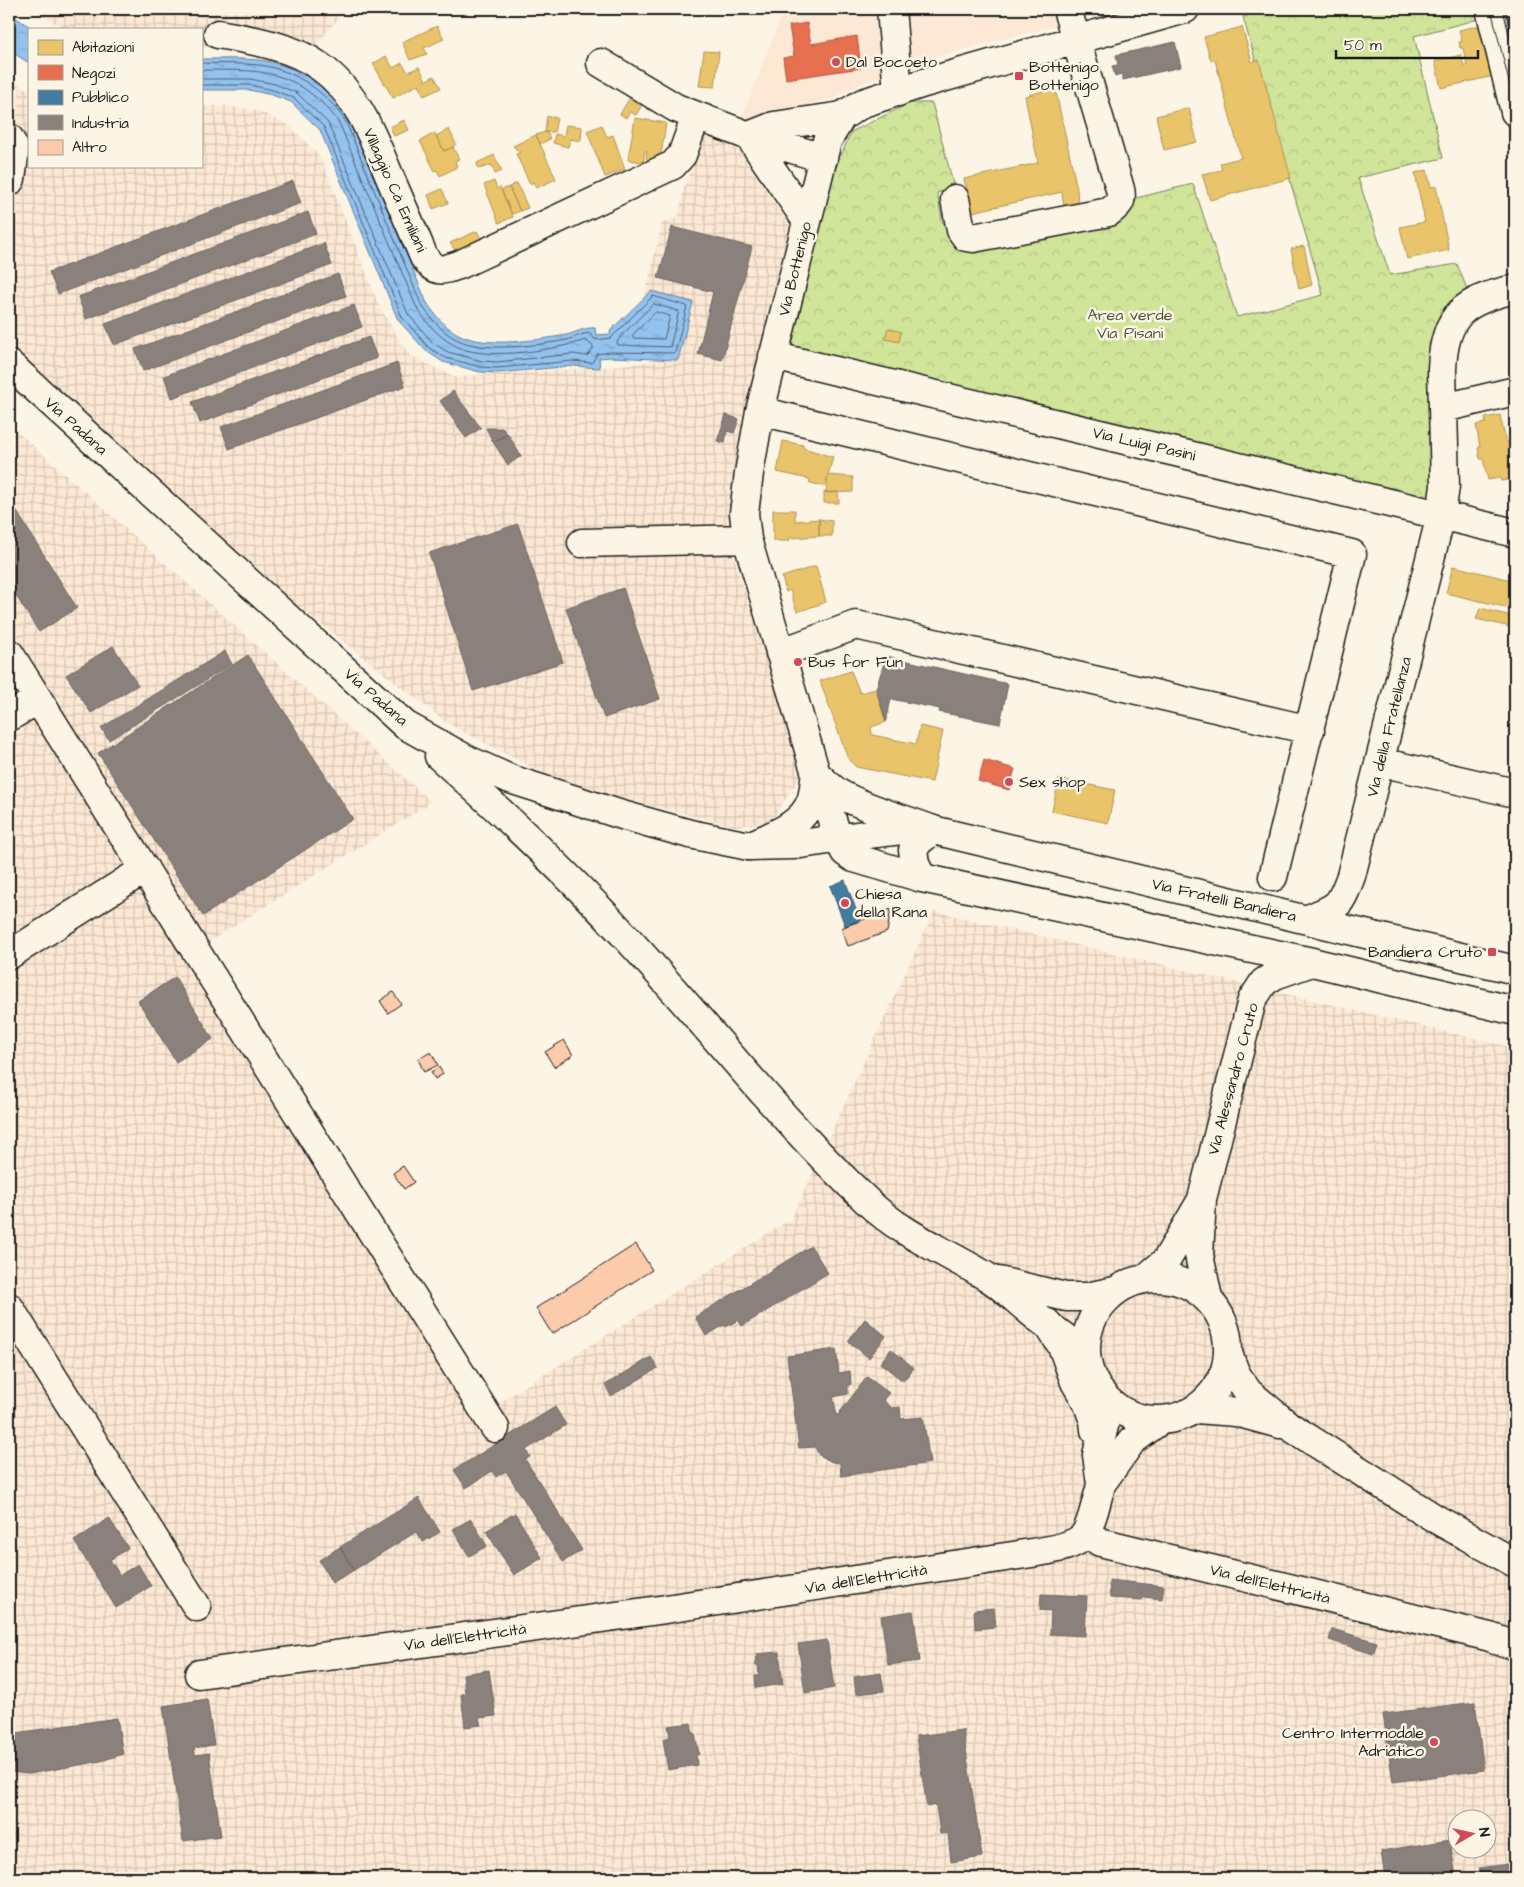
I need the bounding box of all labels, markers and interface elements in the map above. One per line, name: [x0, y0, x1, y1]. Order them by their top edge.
legend: [28, 28, 202, 168]
scale bar: [1336, 28, 1479, 60]
text: 50 m: [1344, 35, 1382, 56]
text: Abitazioni: [72, 37, 135, 58]
place label: Dal Bocoeto: [846, 51, 937, 73]
marker: Dal Bocoeto: [830, 56, 842, 68]
place label: Bottenigo Bottenigo: [1029, 56, 1099, 97]
text: Negozi: [72, 63, 116, 85]
marker: Bottenigo Bottenigo: [1013, 70, 1025, 82]
text: Pubblico: [72, 87, 129, 108]
text: Industria: [72, 113, 129, 134]
street label: Villaggio Cà Emiliani: [357, 124, 432, 256]
text: Altro: [72, 137, 107, 158]
street label: Via Bottenigo: [773, 219, 818, 319]
park label: Area verde Via Pisani: [1088, 304, 1173, 344]
street label: Via Padana: [40, 392, 112, 460]
street label: Via Luigi Pasini: [1090, 421, 1198, 468]
place label: Bus for Fun: [808, 651, 903, 673]
street label: Via della Fratellanza: [1361, 655, 1417, 799]
marker: Bus for Fun: [792, 656, 804, 668]
street label: Via Padana: [339, 663, 413, 731]
place label: Sex shop: [1019, 771, 1086, 793]
marker: Sex shop: [1003, 776, 1015, 788]
street label: Via Fratelli Bandiera: [1150, 873, 1298, 927]
place label: Chiesa della Rana: [855, 883, 927, 923]
marker: Chiesa della Rana: [839, 897, 851, 909]
place label: Bandiera Cruto: [1368, 941, 1482, 963]
marker: Bandiera Cruto: [1486, 946, 1498, 958]
street label: Via Alessandro Cruto: [1202, 1000, 1264, 1158]
street label: Via dell'Elettricità: [803, 1558, 929, 1600]
street label: Via dell'Elettricità: [1207, 1558, 1333, 1610]
street label: Via dell'Elettricità: [402, 1618, 528, 1656]
place label: Centro Intermodale Adriatico: [1282, 1722, 1424, 1762]
marker: Centro Intermodale Adriatico: [1428, 1736, 1440, 1748]
north arrow: [1446, 1810, 1496, 1860]
text: N: [1473, 1826, 1494, 1838]

